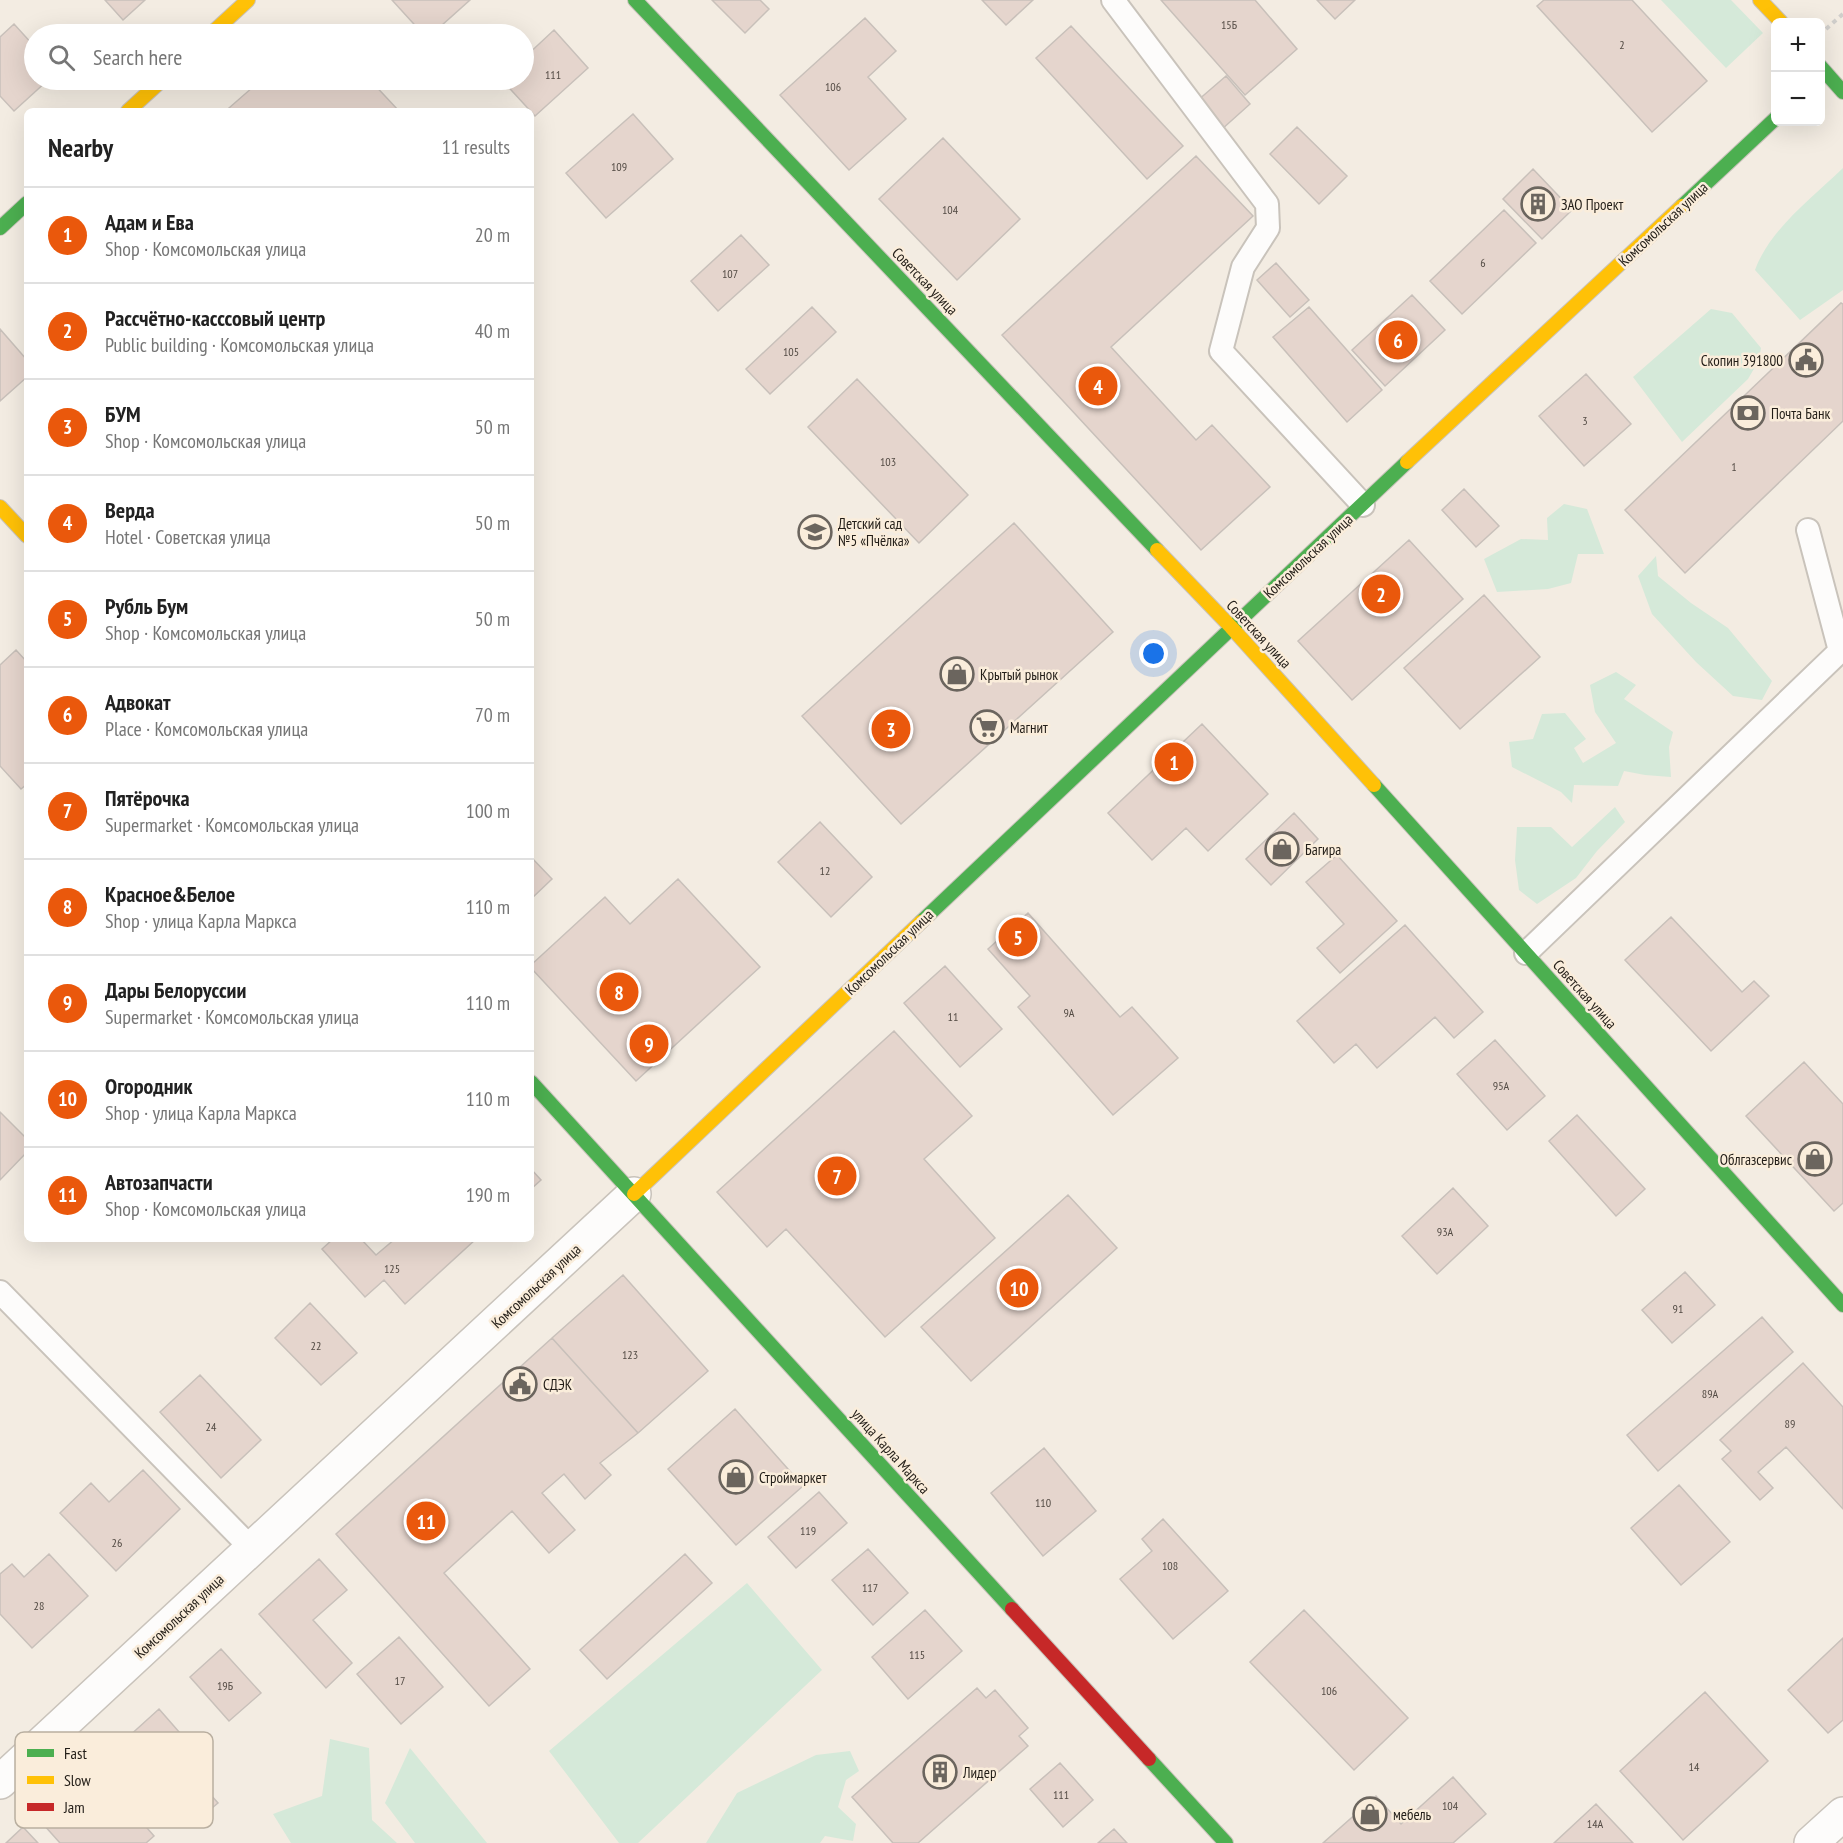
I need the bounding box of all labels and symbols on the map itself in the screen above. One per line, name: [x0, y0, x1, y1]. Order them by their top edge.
house number: 15Б: [1221, 17, 1237, 32]
house number: 2: [1619, 37, 1625, 52]
house number: 111: [545, 67, 561, 82]
house number: 106: [825, 79, 841, 94]
house number: 109: [611, 159, 627, 174]
street label: Комсомольская улица: [1614, 178, 1712, 270]
building icon: ЗАО Проект: [1520, 186, 1556, 222]
place label: ЗАО Проект: [1561, 195, 1624, 214]
house number: 104: [942, 202, 959, 217]
street label: Советская улица: [888, 243, 962, 319]
house number: 6: [1480, 255, 1486, 270]
house number: 107: [722, 266, 738, 281]
pin: 6: [1378, 318, 1418, 362]
public building icon: Скопин 391800: [1788, 342, 1824, 378]
house number: 105: [783, 344, 799, 359]
place label: Скопин 391800: [1701, 351, 1783, 370]
pin: 4: [1078, 364, 1118, 408]
bank icon: Почта Банк: [1730, 395, 1766, 431]
place label: Почта Банк: [1771, 404, 1830, 423]
house number: 3: [1582, 413, 1588, 428]
house number: 103: [880, 454, 896, 469]
house number: 1: [1731, 459, 1737, 474]
street label: Комсомольская улица: [1259, 510, 1357, 602]
school or university icon: Детский сад №5 «Пчёлка»: [797, 514, 833, 550]
place label: Детский сад №5 «Пчёлка»: [838, 514, 910, 550]
pin: 2: [1362, 572, 1400, 616]
street label: Советская улица: [1223, 596, 1295, 672]
your location: [1139, 639, 1168, 668]
shop icon: Крытый рынок: [939, 656, 975, 692]
place label: Крытый рынок: [980, 665, 1058, 684]
pin: 3: [872, 706, 910, 752]
supermarket icon: Магнит: [969, 709, 1005, 745]
place label: Магнит: [1010, 718, 1048, 737]
pin: 1: [1154, 740, 1194, 784]
shop icon: Багира: [1264, 831, 1300, 867]
place label: Багира: [1305, 840, 1341, 859]
house number: 12: [820, 863, 830, 878]
street label: Комсомольская улица: [841, 905, 937, 999]
pin: 5: [998, 914, 1038, 960]
street label: Советская улица: [1549, 955, 1621, 1033]
pin: 8: [600, 970, 638, 1014]
house number: 9А: [1063, 1005, 1075, 1020]
house number: 11: [948, 1009, 958, 1024]
pin: 9: [630, 1022, 668, 1066]
house number: 95А: [1493, 1078, 1510, 1093]
shop icon: Облгазсервис: [1797, 1141, 1833, 1177]
place label: Облгазсервис: [1720, 1150, 1793, 1169]
pin: 7: [818, 1154, 856, 1198]
house number: 93А: [1437, 1224, 1454, 1239]
street label: Комсомольская улица: [487, 1240, 585, 1332]
house number: 125: [384, 1261, 400, 1276]
pin: 10: [1000, 1266, 1038, 1310]
house number: 91: [1673, 1301, 1683, 1316]
house number: 22: [311, 1338, 321, 1353]
house number: 123: [622, 1347, 638, 1362]
public building icon: СДЭК: [502, 1366, 538, 1402]
place label: СДЭК: [543, 1375, 573, 1394]
house number: 89А: [1702, 1386, 1719, 1401]
street label: улица Карла Маркса: [848, 1404, 934, 1498]
house number: 89: [1785, 1416, 1795, 1431]
house number: 24: [206, 1419, 217, 1434]
shop icon: Строймаркет: [718, 1459, 754, 1495]
place label: Строймаркет: [759, 1468, 827, 1487]
house number: 110: [1035, 1495, 1051, 1510]
pin: 11: [406, 1498, 446, 1544]
house number: 119: [800, 1523, 816, 1538]
house number: 26: [112, 1535, 122, 1550]
house number: 108: [1162, 1558, 1178, 1573]
street label: Комсомольская улица: [130, 1570, 228, 1662]
house number: 117: [862, 1580, 878, 1595]
house number: 28: [34, 1598, 44, 1613]
house number: 115: [909, 1647, 925, 1662]
house number: 17: [395, 1673, 405, 1688]
house number: 19Б: [217, 1678, 233, 1693]
house number: 106: [1321, 1683, 1337, 1698]
legend: [15, 1732, 213, 1828]
text: Fast: [64, 1743, 87, 1763]
building icon: Лидер: [922, 1754, 958, 1790]
house number: 14: [1689, 1759, 1700, 1774]
place label: Лидер: [962, 1763, 996, 1782]
text: Slow: [64, 1770, 91, 1790]
house number: 111: [1053, 1787, 1069, 1802]
shop icon: мебель: [1352, 1796, 1388, 1832]
text: Jam: [63, 1797, 85, 1817]
house number: 104: [1442, 1798, 1459, 1813]
place label: мебель: [1393, 1805, 1432, 1824]
house number: 14А: [1587, 1816, 1604, 1831]

